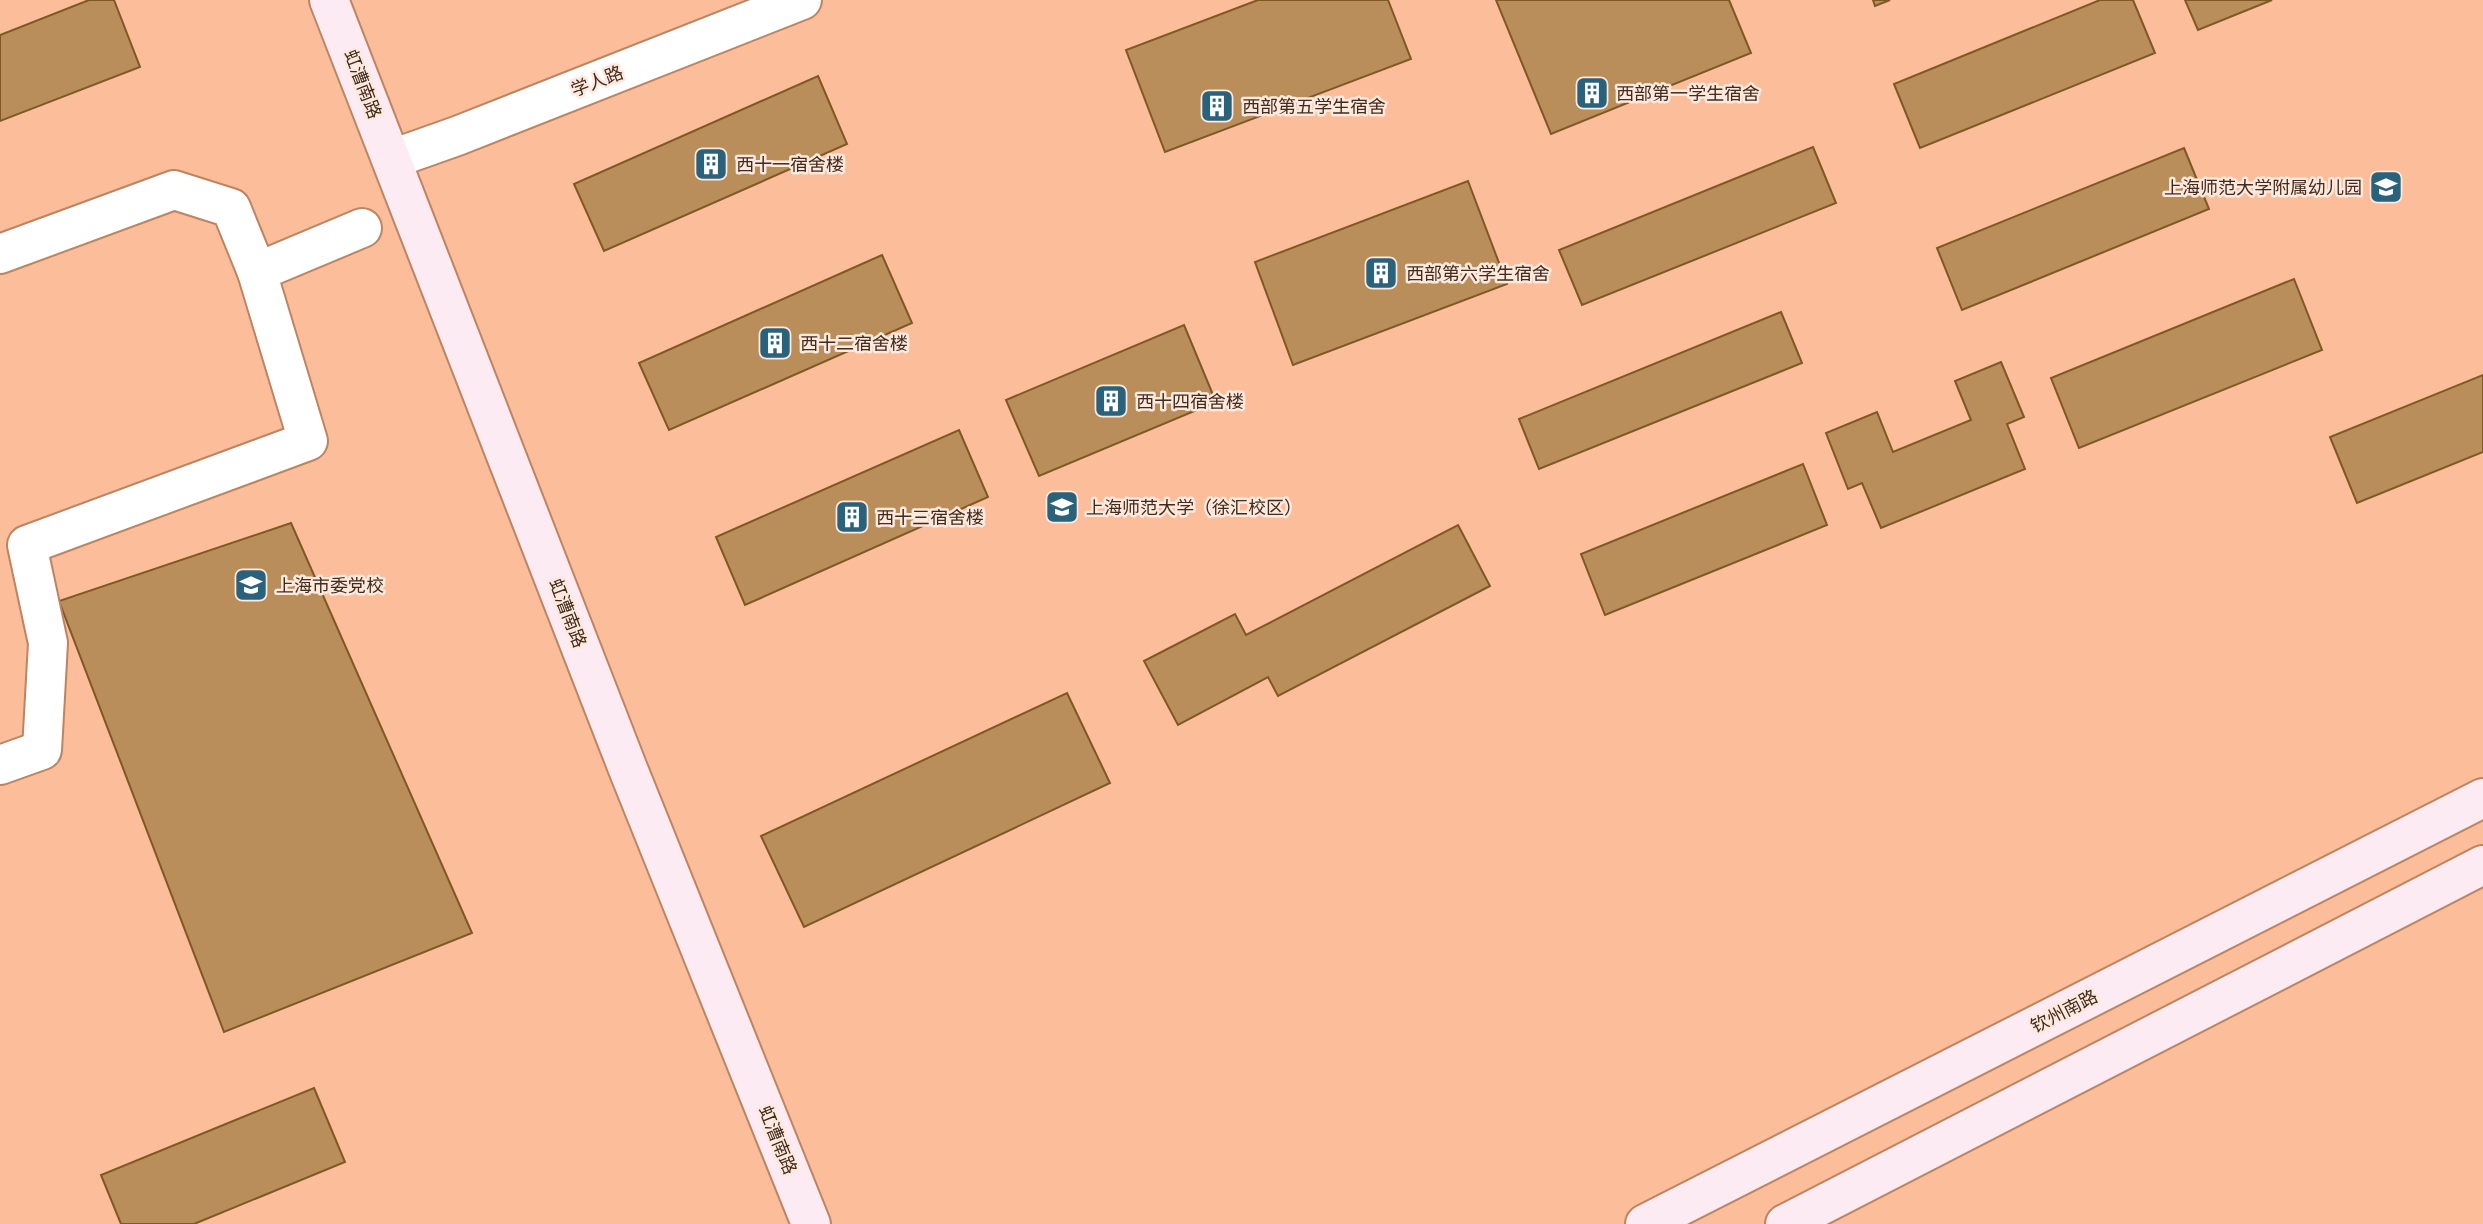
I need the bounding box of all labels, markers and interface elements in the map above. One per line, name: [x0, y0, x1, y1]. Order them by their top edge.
street label: 虹漕南路: [340, 47, 386, 121]
street label: 学人路: [568, 62, 626, 100]
building icon: 西部第一学生宿舍: [1573, 74, 1611, 112]
place label: 西部第一学生宿舍: [1616, 83, 1760, 104]
building icon: 西部第五学生宿舍: [1198, 87, 1236, 125]
place label: 西部第五学生宿舍: [1242, 96, 1386, 117]
building icon: 西十一宿舍楼: [692, 145, 730, 183]
place label: 西十一宿舍楼: [736, 154, 844, 175]
school or university icon: 上海师范大学附属幼儿园: [2367, 168, 2405, 206]
place label: 上海师范大学附属幼儿园: [2164, 177, 2362, 198]
building icon: 西部第六学生宿舍: [1362, 254, 1400, 292]
place label: 西部第六学生宿舍: [1406, 263, 1550, 284]
building icon: 西十二宿舍楼: [756, 324, 794, 362]
place label: 西十二宿舍楼: [800, 333, 908, 354]
building icon: 西十四宿舍楼: [1092, 382, 1130, 420]
place label: 西十四宿舍楼: [1136, 391, 1244, 412]
school or university icon: 上海师范大学（徐汇校区）: [1043, 488, 1081, 526]
place label: 上海师范大学（徐汇校区）: [1086, 497, 1302, 518]
building icon: 西十三宿舍楼: [833, 498, 871, 536]
place label: 西十三宿舍楼: [876, 507, 984, 528]
school or university icon: 上海市委党校: [232, 566, 270, 604]
place label: 上海市委党校: [276, 575, 384, 596]
street label: 虹漕南路: [545, 576, 591, 650]
street label: 钦州南路: [2027, 985, 2101, 1037]
street label: 虹漕南路: [755, 1103, 801, 1177]

